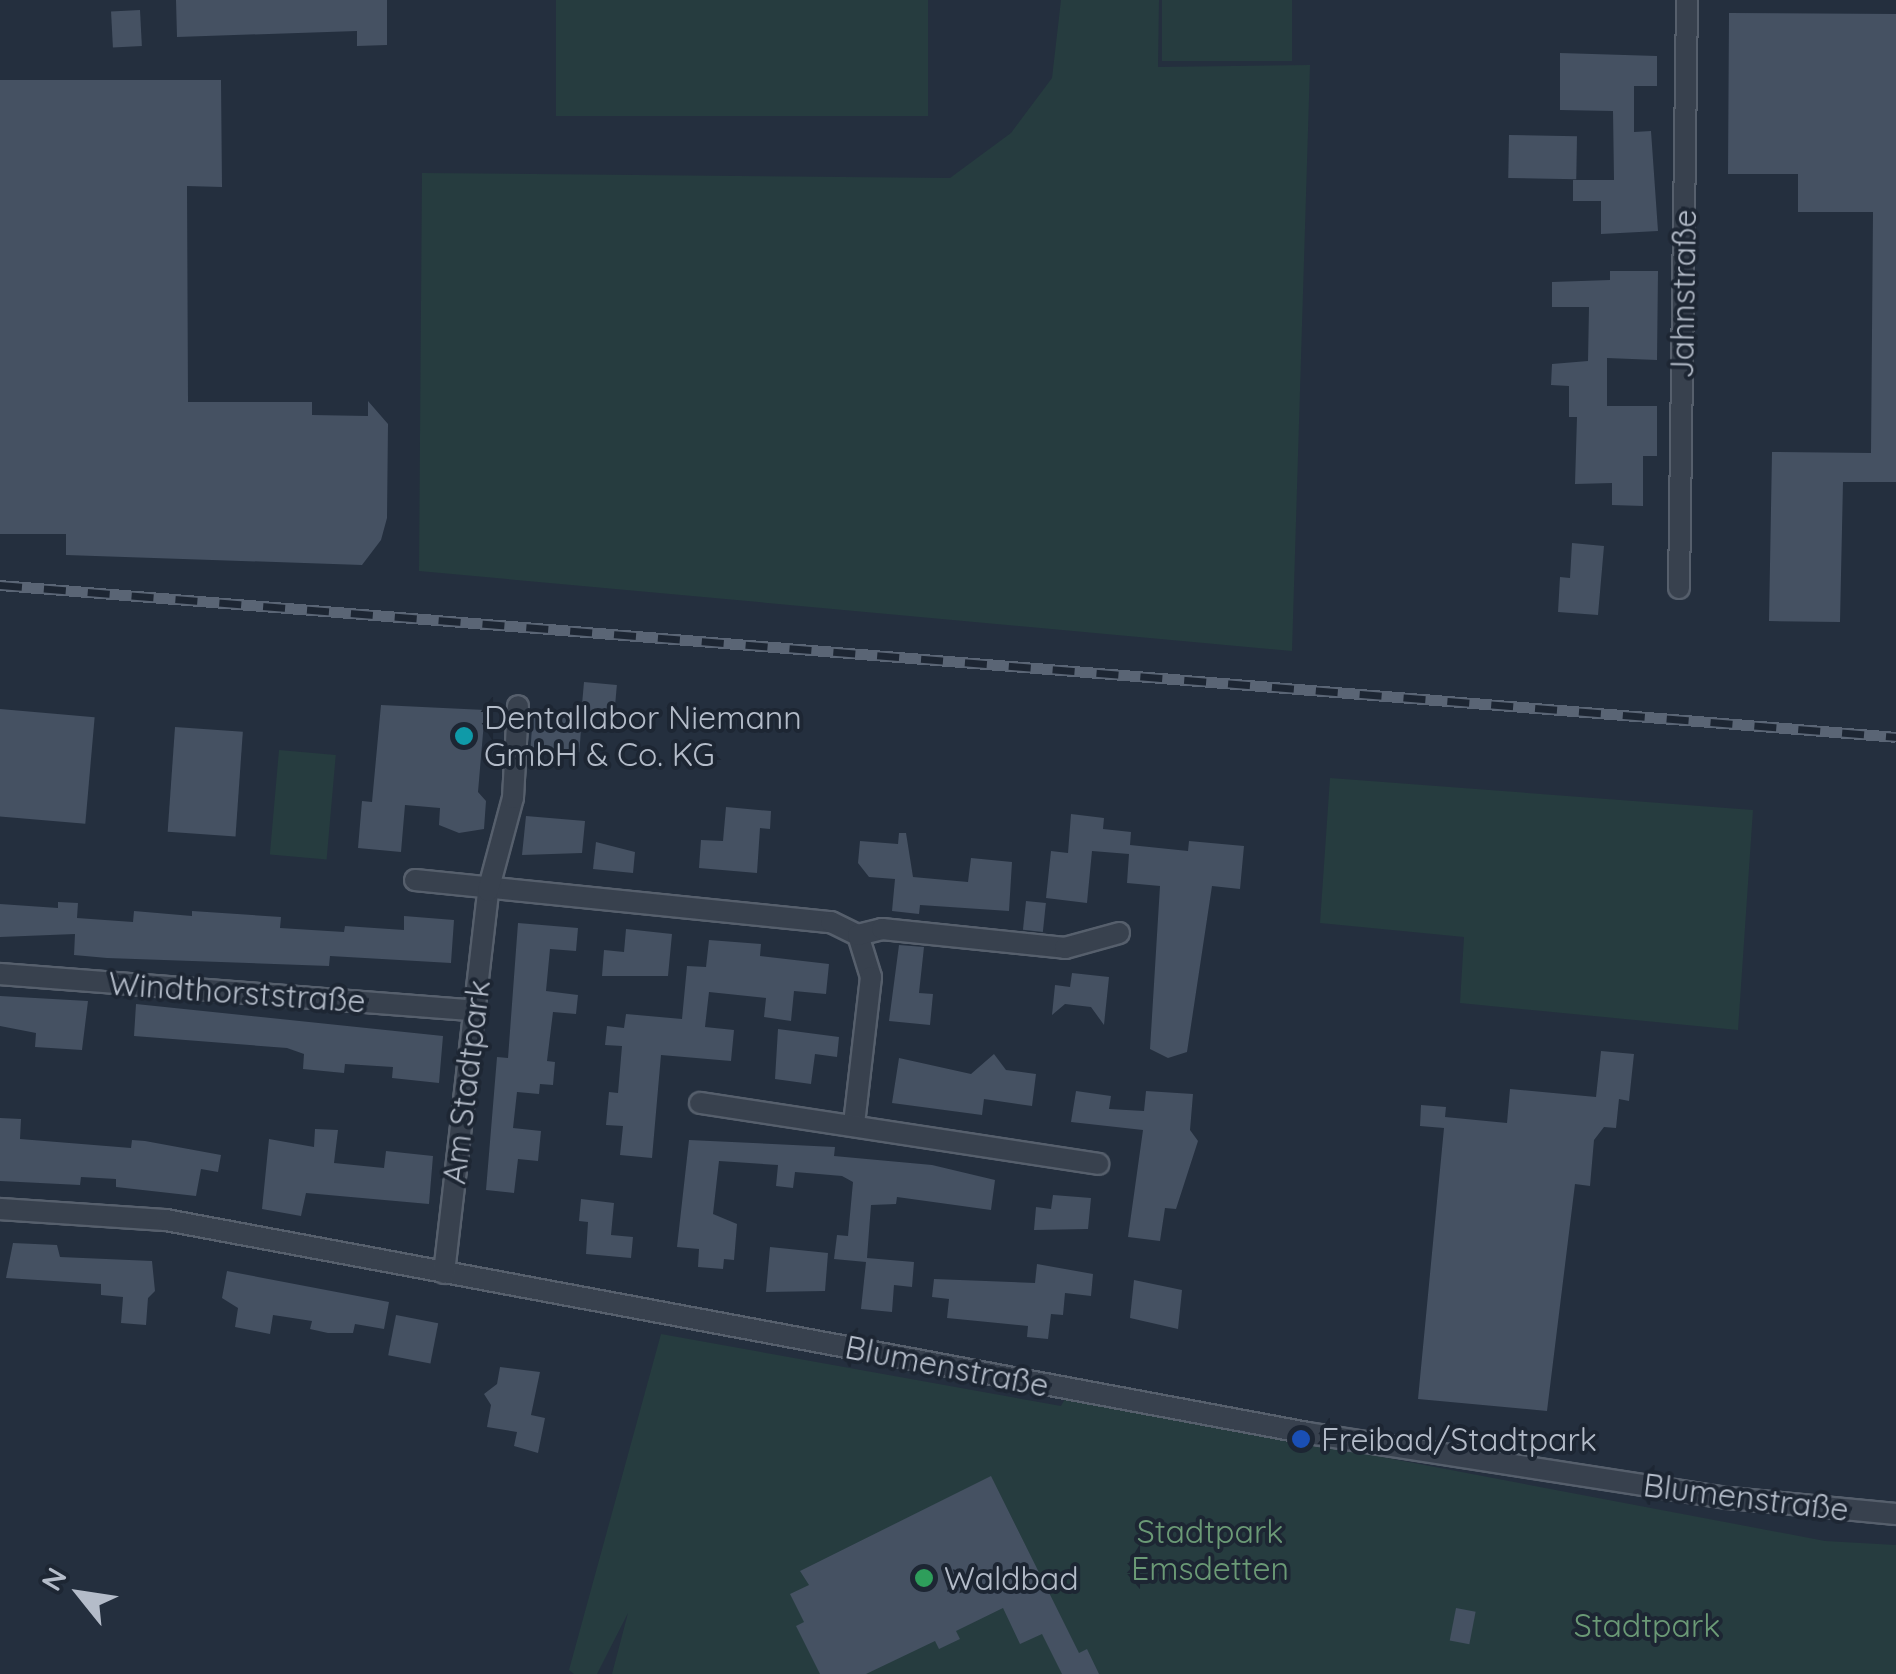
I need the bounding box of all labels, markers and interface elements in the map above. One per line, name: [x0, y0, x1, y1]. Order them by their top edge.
street label: Jahnstraße: [1662, 209, 1704, 379]
place label: Dentallabor Niemann GmbH & Co. KG: [484, 699, 802, 774]
marker: Dentallabor Niemann GmbH & Co. KG: [453, 725, 475, 747]
street label: Windthorststraße: [107, 964, 367, 1020]
street label: Am Stadtpark: [434, 978, 498, 1186]
street label: Blumenstraße: [842, 1327, 1052, 1405]
place label: Freibad/Stadtpark: [1321, 1420, 1597, 1458]
marker: Freibad/Stadtpark: [1290, 1428, 1312, 1450]
street label: Blumenstraße: [1641, 1465, 1851, 1529]
park label: Stadtpark Emsdetten: [1131, 1513, 1289, 1588]
north arrow: [30, 1544, 130, 1644]
place label: Waldbad: [944, 1559, 1079, 1597]
text: N: [33, 1561, 74, 1596]
marker: Waldbad: [913, 1567, 935, 1589]
park label: Stadtpark: [1574, 1606, 1720, 1644]

